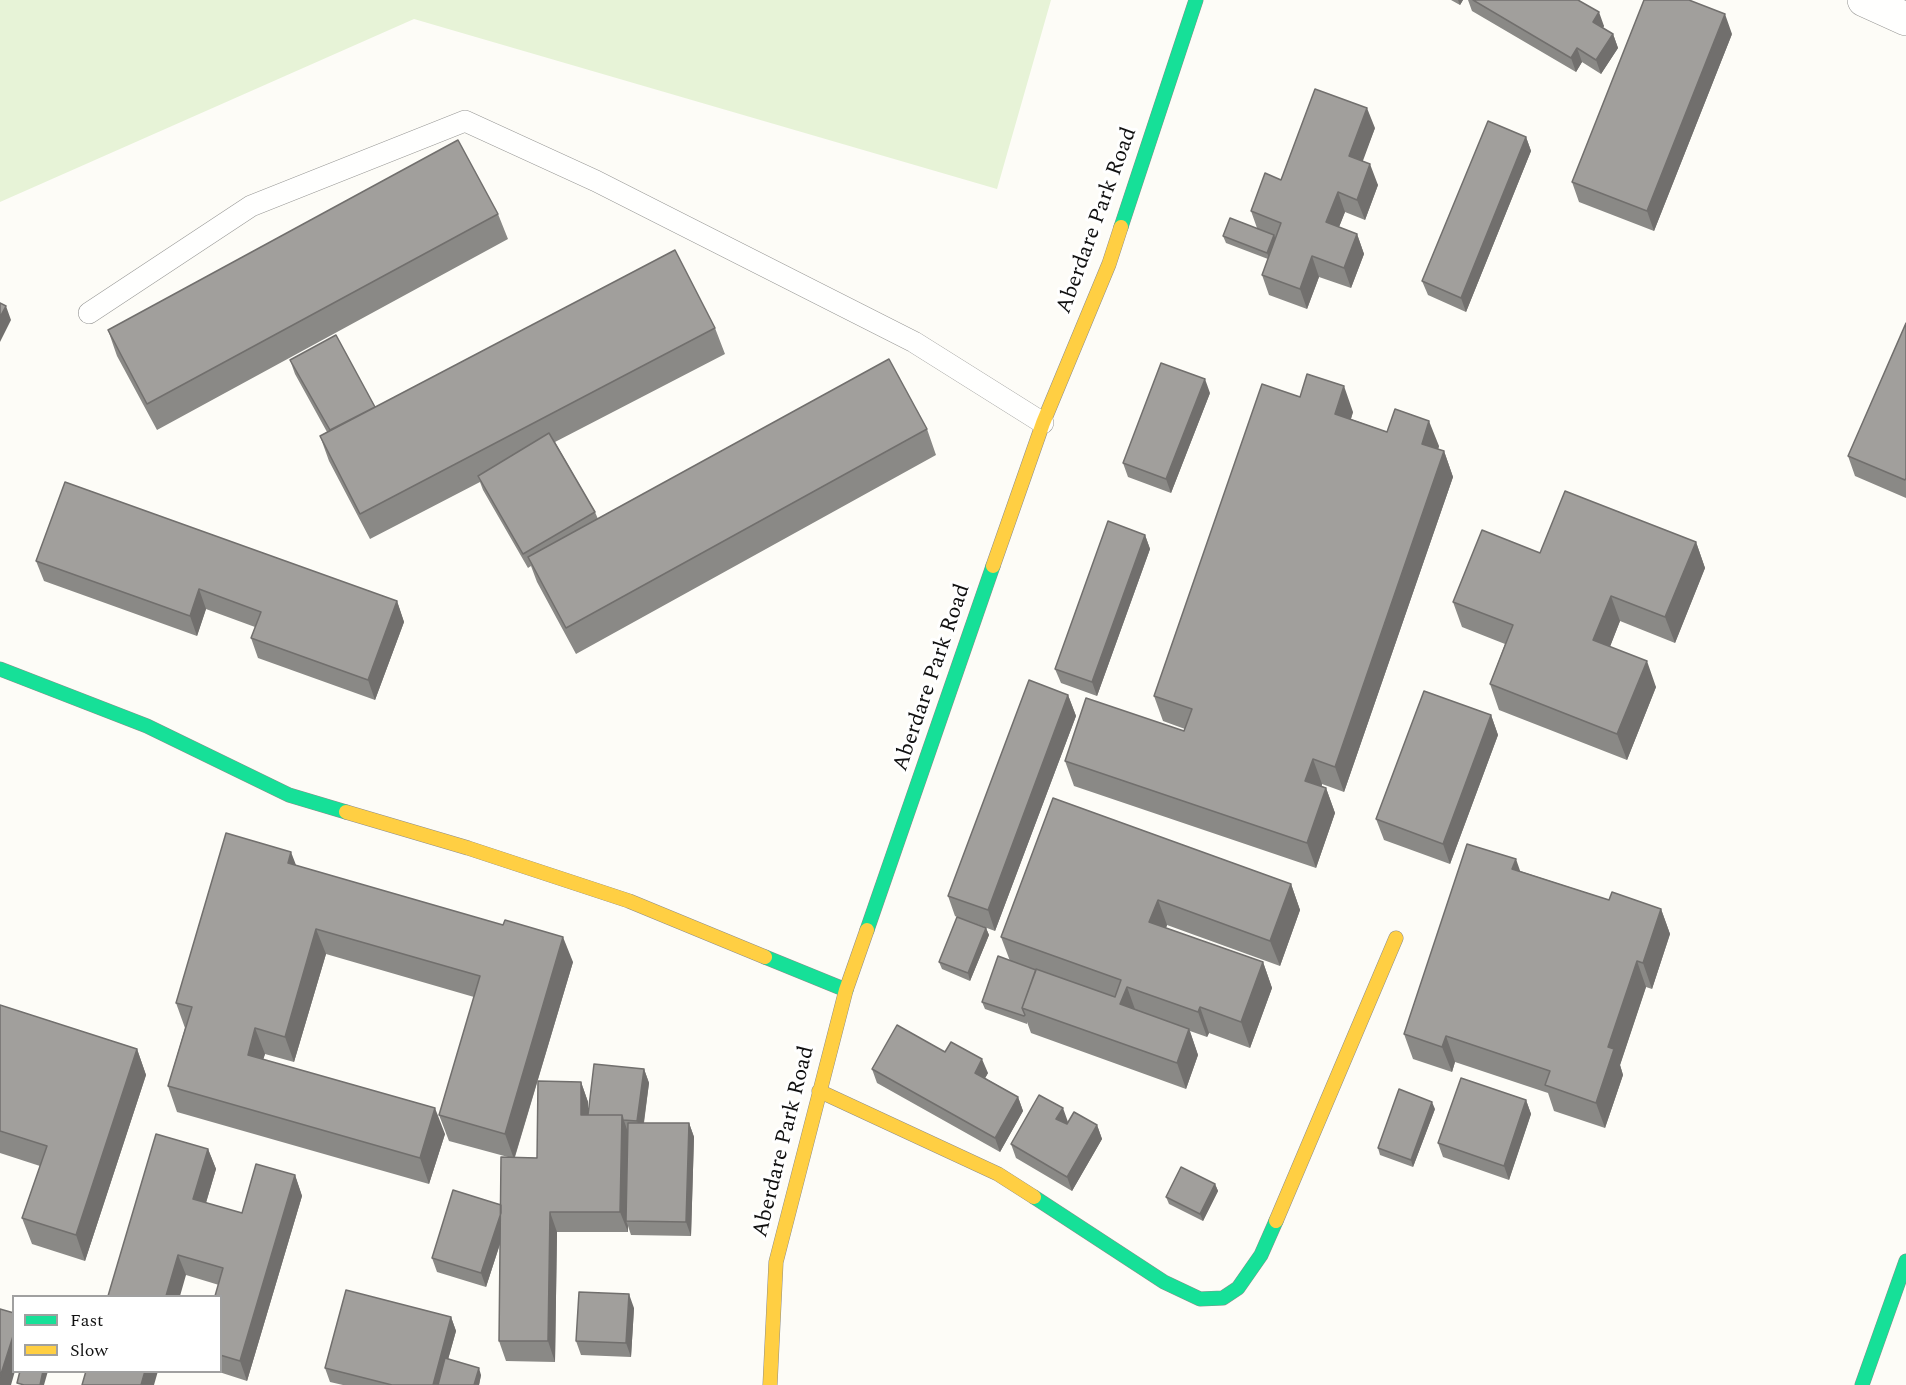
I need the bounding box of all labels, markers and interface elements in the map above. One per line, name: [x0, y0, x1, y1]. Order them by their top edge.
street label: Aberdare Park Road: [1052, 124, 1144, 318]
street label: Aberdare Park Road: [889, 581, 977, 775]
street label: Aberdare Park Road: [748, 1044, 822, 1240]
legend: [12, 1295, 222, 1373]
text: Fast: [70, 1307, 103, 1334]
text: Slow: [70, 1337, 108, 1364]

